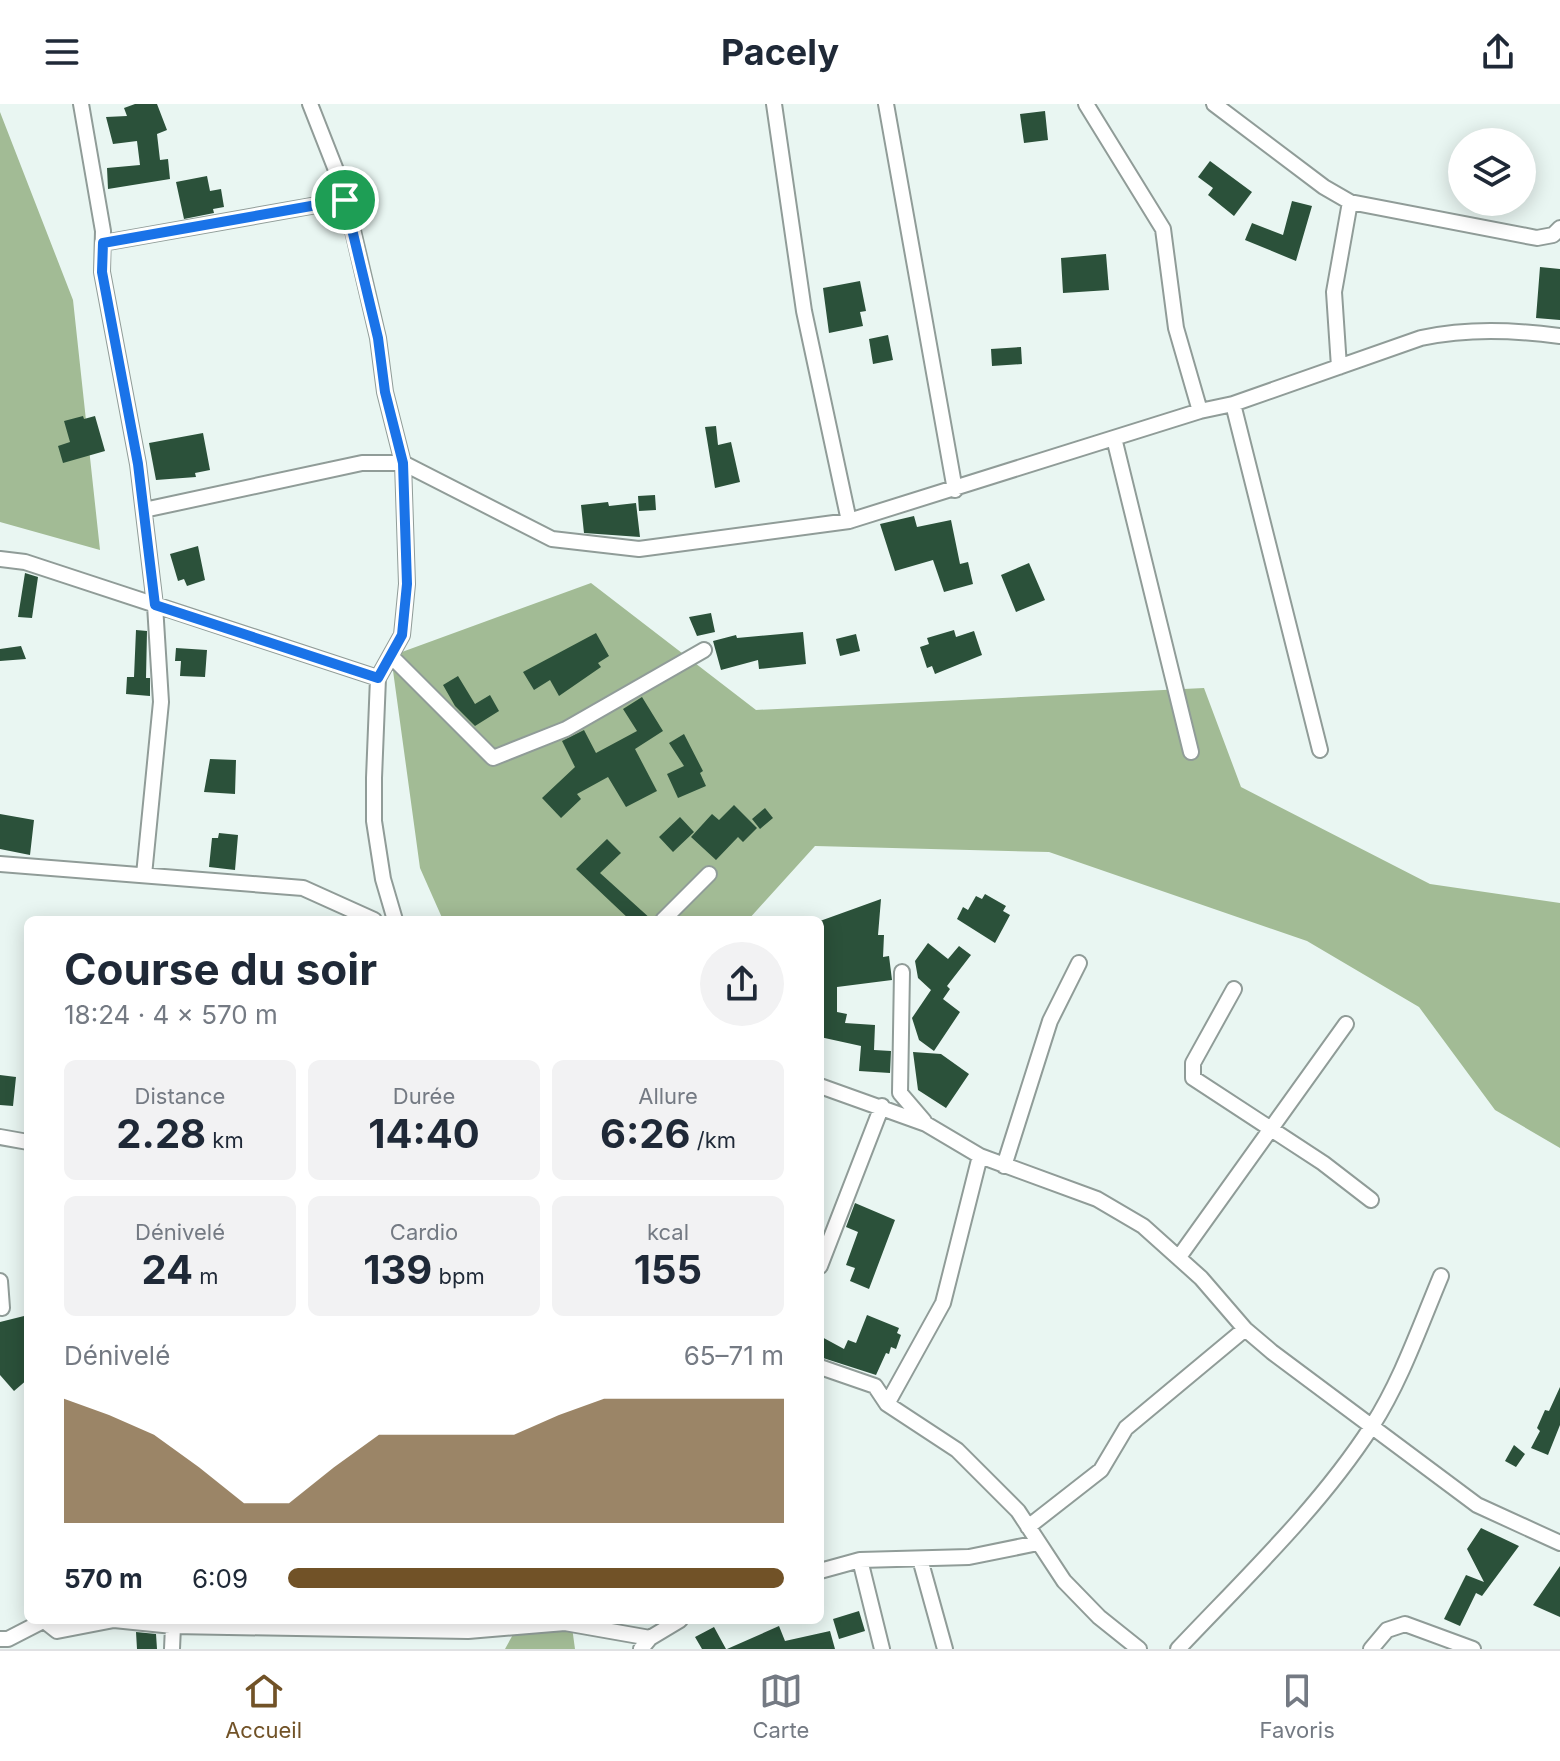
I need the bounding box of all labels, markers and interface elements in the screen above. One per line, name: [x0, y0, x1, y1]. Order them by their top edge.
icon: menu: [40, 30, 84, 74]
text: Pacely: [721, 30, 839, 74]
icon: share: [1476, 30, 1520, 74]
map controls: [1448, 128, 1536, 216]
button: layers: [1448, 128, 1536, 216]
pin: [311, 166, 379, 234]
icon: arrive: [323, 178, 367, 222]
text: Course du soir: [64, 942, 377, 996]
button: share: [700, 942, 784, 1026]
text: 18:24 · 4 × 570 m: [64, 999, 278, 1030]
text: Distance: [135, 1083, 225, 1109]
text: Durée: [393, 1083, 455, 1109]
text: Allure: [638, 1083, 698, 1109]
text: 2.28: [116, 1109, 206, 1158]
text: 14:40: [368, 1109, 480, 1158]
text: 6:26: [600, 1109, 691, 1158]
text: km: [206, 1127, 244, 1153]
text: /km: [691, 1127, 736, 1153]
text: Dénivelé: [135, 1219, 225, 1245]
text: Cardio: [390, 1219, 458, 1245]
text: kcal: [647, 1219, 689, 1245]
text: 24: [141, 1245, 193, 1294]
text: 139: [363, 1245, 432, 1294]
text: 155: [634, 1245, 702, 1294]
text: m: [193, 1263, 219, 1289]
text: bpm: [432, 1263, 485, 1289]
text: Dénivelé: [64, 1340, 170, 1371]
text: 65–71 m: [684, 1340, 784, 1371]
text: 570 m: [64, 1563, 143, 1594]
text: 6:09: [192, 1563, 248, 1594]
tab: Accueil: [225, 1669, 302, 1743]
tab: Carte: [752, 1669, 809, 1743]
tab: Favoris: [1260, 1669, 1335, 1743]

